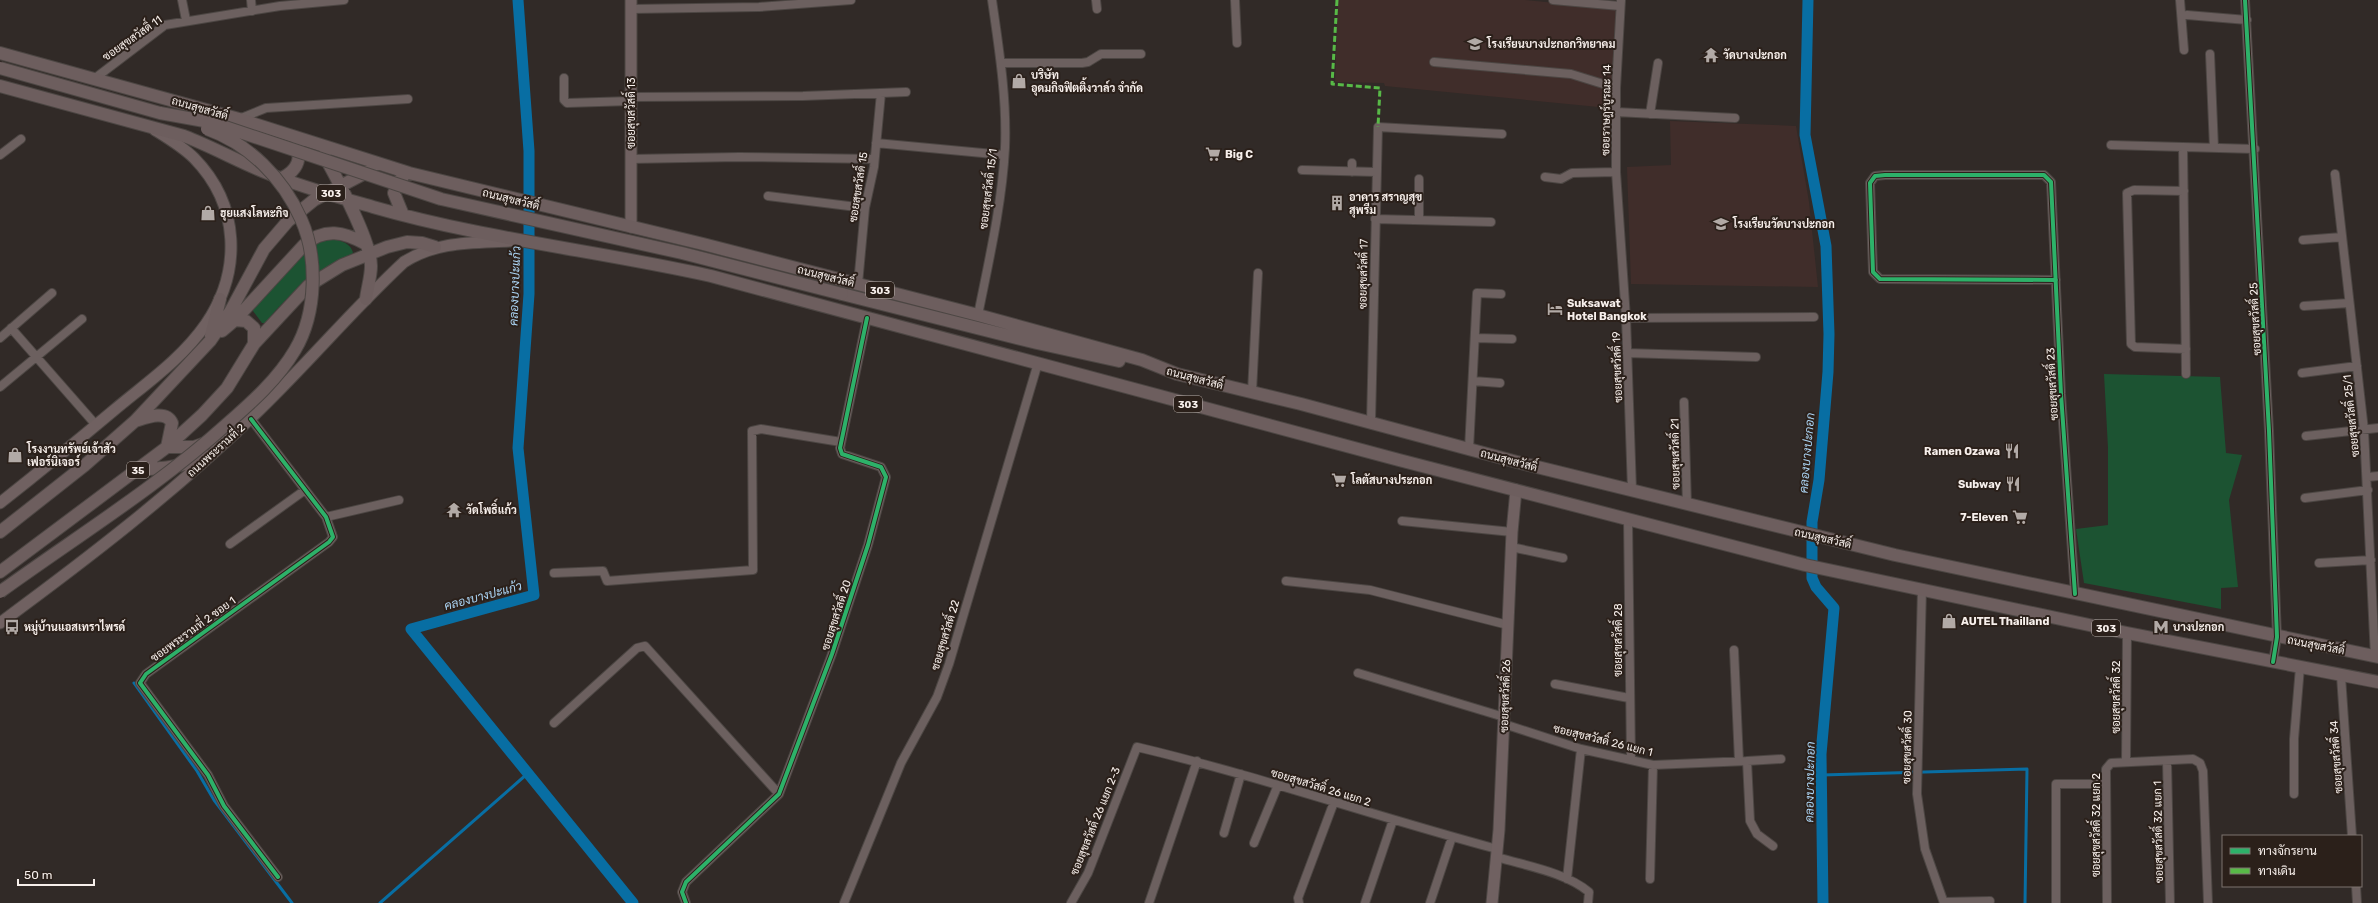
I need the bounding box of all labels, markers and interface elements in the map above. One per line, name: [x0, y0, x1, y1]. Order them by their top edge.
street label: ซอยสุขสวัสดิ์ 11: [97, 9, 166, 65]
school or university icon: โรงเรียนบางปะกอกวิทยาคม: [1466, 35, 1484, 53]
place label: โรงเรียนบางปะกอกวิทยาคม: [1486, 36, 1615, 51]
temple icon: วัดบางปะกอก: [1702, 46, 1720, 64]
place label: วัดบางปะกอก: [1723, 48, 1787, 62]
street label: ซอยราษฎร์บูรณะ 14: [1597, 64, 1615, 156]
place label: บริษัท อุดมกิจฟิตติ้งวาล์ว จำกัด: [1031, 68, 1143, 96]
shop icon: บริษัท อุดมกิจฟิตติ้งวาล์ว จำกัด: [1010, 72, 1028, 90]
street label: ซอยสุขสวัสดิ์ 13: [620, 77, 640, 149]
street label: ถนนสุขสวัสดิ์: [170, 89, 231, 125]
supermarket icon: Big C: [1204, 145, 1222, 163]
street label: ซอยสุขสวัสดิ์ 15/1: [972, 147, 1002, 230]
place label: Big C: [1225, 148, 1253, 161]
street label: ซอยสุขสวัสดิ์ 15: [841, 150, 873, 224]
street label: ถนนสุขสวัสดิ์: [481, 181, 542, 215]
road number: 303: [317, 185, 345, 201]
place label: อาคาร สราญสุข สุพรีม: [1349, 191, 1422, 218]
building icon: อาคาร สราญสุข สุพรีม: [1328, 194, 1346, 212]
shop icon: ฮุยแสงโลหะกิจ: [199, 204, 217, 222]
place label: ฮุยแสงโลหะกิจ: [220, 205, 289, 221]
school or university icon: โรงเรียนวัดบางปะกอก: [1712, 215, 1730, 233]
place label: โรงเรียนวัดบางปะกอก: [1732, 216, 1835, 231]
street label: ซอยสุขสวัสดิ์ 17: [1351, 238, 1373, 309]
water label: คลองบางปะแก้ว: [507, 246, 523, 326]
street label: ถนนสุขสวัสดิ์: [796, 258, 857, 292]
road number: 303: [866, 282, 894, 298]
street label: ซอยสุขสวัสดิ์ 25: [2242, 282, 2266, 356]
place label: Suksawat Hotel Bangkok: [1567, 297, 1647, 323]
hotel icon: Suksawat Hotel Bangkok: [1546, 300, 1564, 318]
street label: ซอยสุขสวัสดิ์ 19: [1604, 331, 1627, 403]
street label: ซอยสุขสวัสดิ์ 23: [2039, 347, 2063, 421]
street label: ถนนสุขสวัสดิ์: [1165, 359, 1226, 394]
street label: ซอยสุขสวัสดิ์ 25/1: [2335, 374, 2364, 458]
road number: 303: [1174, 396, 1202, 412]
water label: คลองบางปะกอก: [1797, 412, 1818, 494]
street label: ถนนพระรามที่ 2: [181, 417, 248, 480]
street label: ซอยสุขสวัสดิ์ 21: [1663, 418, 1685, 490]
place label: โรงงานทรัพย์เจ้าสัว เฟอร์นิเจอร์: [26, 441, 116, 469]
street label: ถนนสุขสวัสดิ์: [1479, 441, 1540, 476]
restaurant icon: Ramen Ozawa: [2003, 442, 2021, 460]
place label: Ramen Ozawa: [1924, 445, 2000, 458]
shop icon: โรงงานทรัพย์เจ้าสัว เฟอร์นิเจอร์: [6, 446, 24, 464]
road number: 35: [127, 462, 149, 478]
supermarket icon: โลตัสบางประกอก: [1330, 471, 1348, 489]
place label: โลตัสบางประกอก: [1350, 472, 1432, 487]
restaurant icon: Subway: [2004, 475, 2022, 493]
place label: Subway: [1958, 478, 2001, 491]
place label: วัดโพธิ์แก้ว: [466, 498, 517, 517]
temple icon: วัดโพธิ์แก้ว: [445, 501, 463, 519]
supermarket icon: 7-Eleven: [2011, 508, 2029, 526]
place label: 7-Eleven: [1960, 511, 2008, 524]
street label: ถนนสุขสวัสดิ์: [1793, 520, 1854, 553]
street label: ซอยสุขสวัสดิ์ 20: [814, 576, 856, 653]
water label: คลองบางปะแก้ว: [443, 579, 523, 613]
street label: ซอยพระรามที่ 2 ซอย 1: [145, 590, 238, 665]
street label: ซอยสุขสวัสดิ์ 22: [923, 597, 964, 673]
street label: ซอยสุขสวัสดิ์ 28: [1607, 603, 1627, 677]
shop icon: AUTEL Thailland: [1940, 612, 1958, 630]
place label: AUTEL Thailland: [1961, 615, 2049, 628]
bus stop icon: หมู่บ้านแอสเทราไพรด์: [3, 618, 21, 636]
metro station icon: บางปะกอก: [2152, 618, 2170, 636]
place label: หมู่บ้านแอสเทราไพรด์: [24, 619, 126, 635]
road number: 303: [2092, 620, 2120, 636]
place label: บางปะกอก: [2173, 621, 2224, 634]
street label: ถนนสุขสวัสดิ์: [2286, 628, 2347, 659]
street label: ซอยสุขสวัสดิ์ 26: [1492, 659, 1515, 733]
street label: ซอยสุขสวัสดิ์ 32: [2105, 660, 2125, 734]
street label: ซอยสุขสวัสดิ์ 30: [1895, 710, 1917, 784]
street label: ซอยสุขสวัสดิ์ 26 แยก 1: [1551, 716, 1655, 761]
street label: ซอยสุขสวัสดิ์ 34: [2322, 720, 2348, 794]
water label: คลองบางปะกอก: [1802, 741, 1818, 823]
street label: ซอยสุขสวัสดิ์ 26 แยก 2: [1269, 761, 1374, 811]
street label: ซอยสุขสวัสดิ์ 26 แยก 2-3: [1063, 763, 1125, 878]
street label: ซอยสุขสวัสดิ์ 32 แยก 2: [2085, 773, 2105, 877]
street label: ซอยสุขสวัสดิ์ 32 แยก 1: [2146, 781, 2168, 883]
legend: [2222, 835, 2362, 887]
text: ทางจักรยาน: [2258, 844, 2317, 858]
scale bar: [18, 861, 94, 887]
text: ทางเดิน: [2258, 864, 2296, 878]
text: 50 m: [24, 868, 52, 882]

